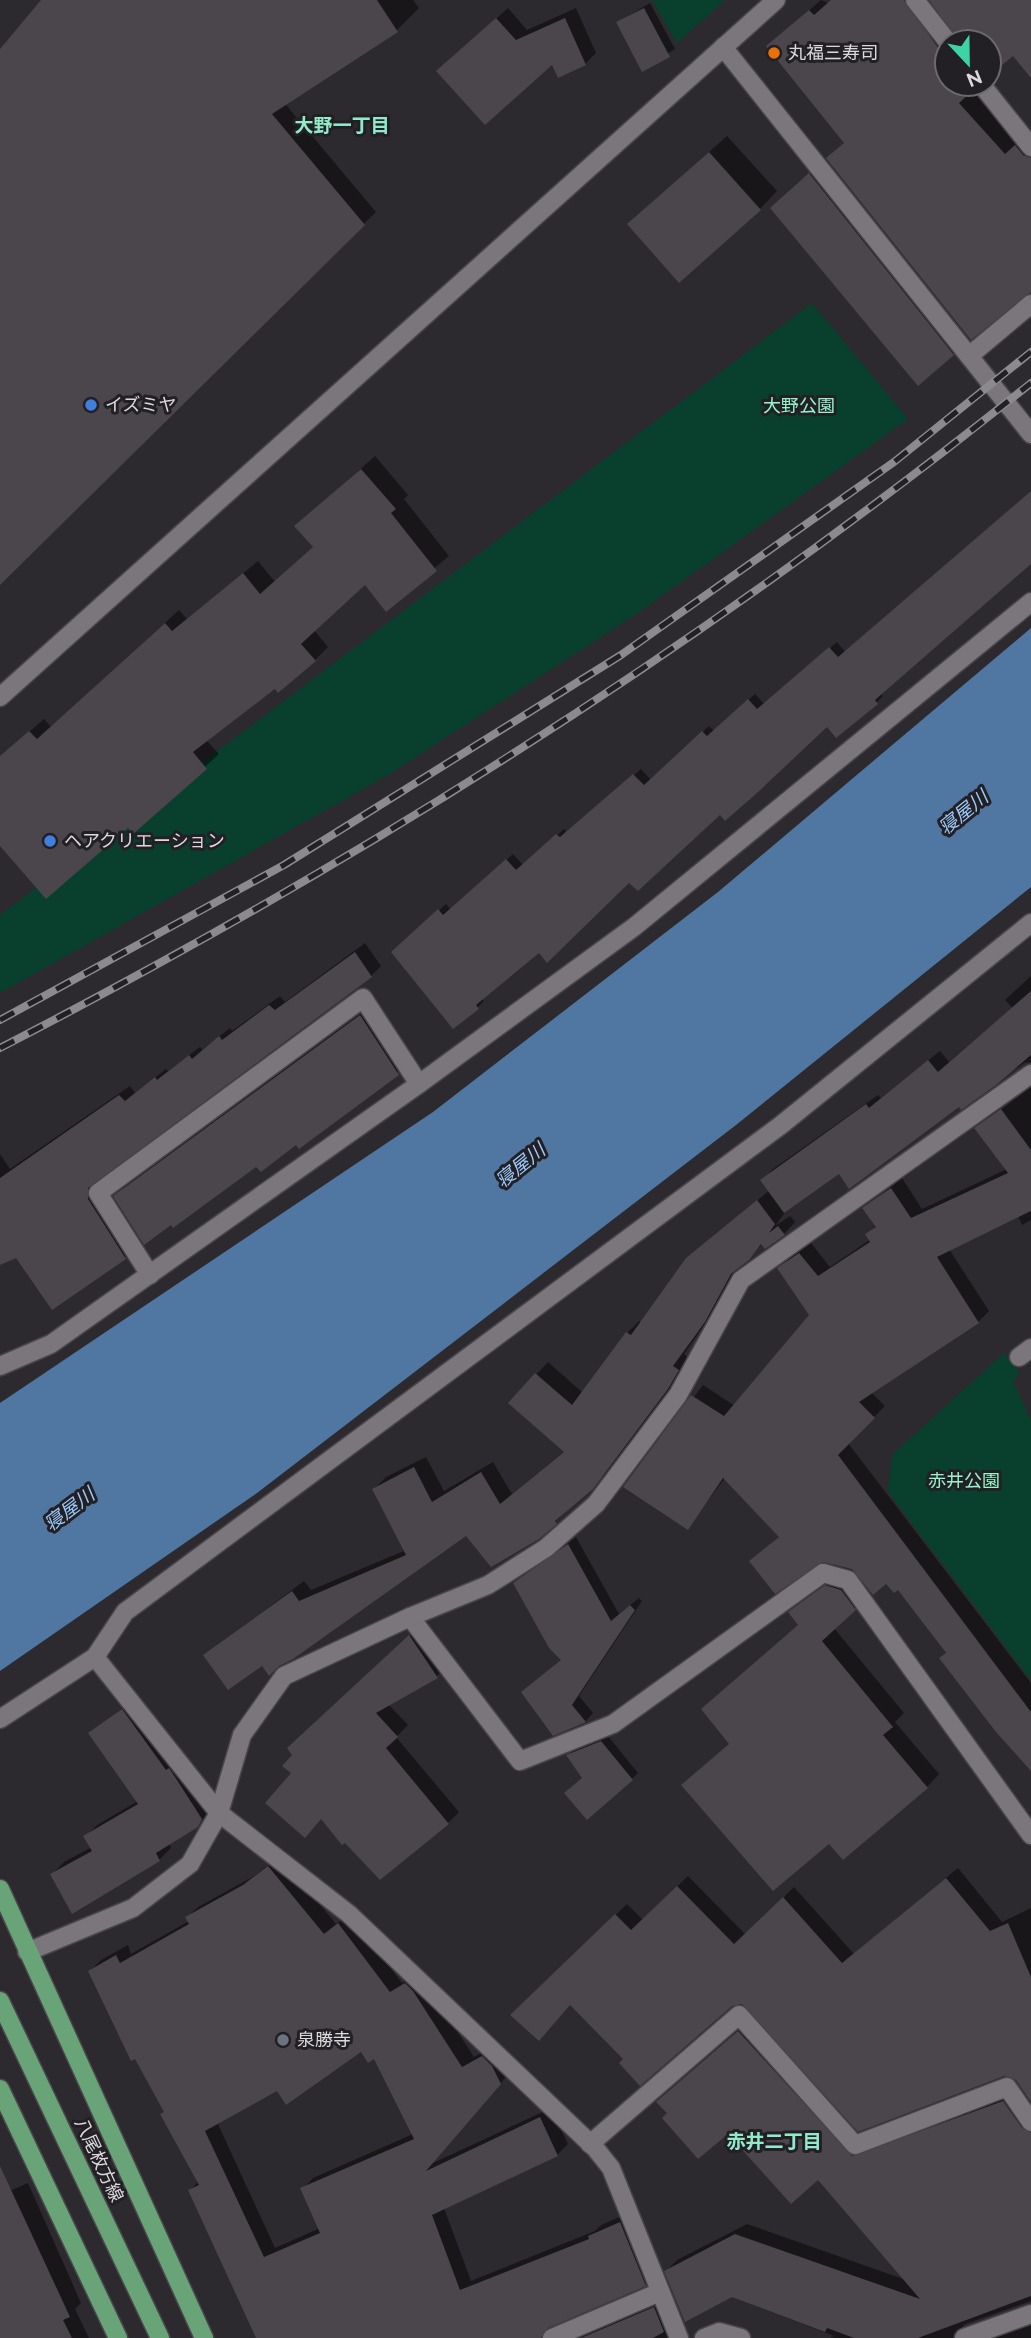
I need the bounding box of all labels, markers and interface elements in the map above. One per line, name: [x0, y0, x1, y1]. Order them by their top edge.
north arrow: [933, 28, 1003, 98]
place label: 丸福三寿司: [788, 42, 878, 63]
marker: 丸福三寿司: [766, 45, 782, 61]
text: N: [964, 66, 985, 92]
district label: 大野一丁目: [294, 114, 390, 136]
place label: イズミヤ: [105, 394, 176, 415]
park label: 大野公園: [763, 395, 835, 416]
marker: イズミヤ: [83, 397, 99, 413]
water label: 寝屋川: [934, 784, 994, 838]
place label: ヘアクリエーション: [64, 830, 225, 851]
marker: ヘアクリエーション: [42, 833, 58, 849]
water label: 寝屋川: [491, 1137, 551, 1191]
park label: 赤井公園: [928, 1470, 1000, 1491]
water label: 寝屋川: [40, 1482, 100, 1535]
place label: 泉勝寺: [297, 2029, 351, 2050]
marker: 泉勝寺: [275, 2032, 291, 2048]
street label: 八尾枚方線: [71, 2115, 128, 2205]
district label: 赤井二丁目: [726, 2130, 822, 2152]

